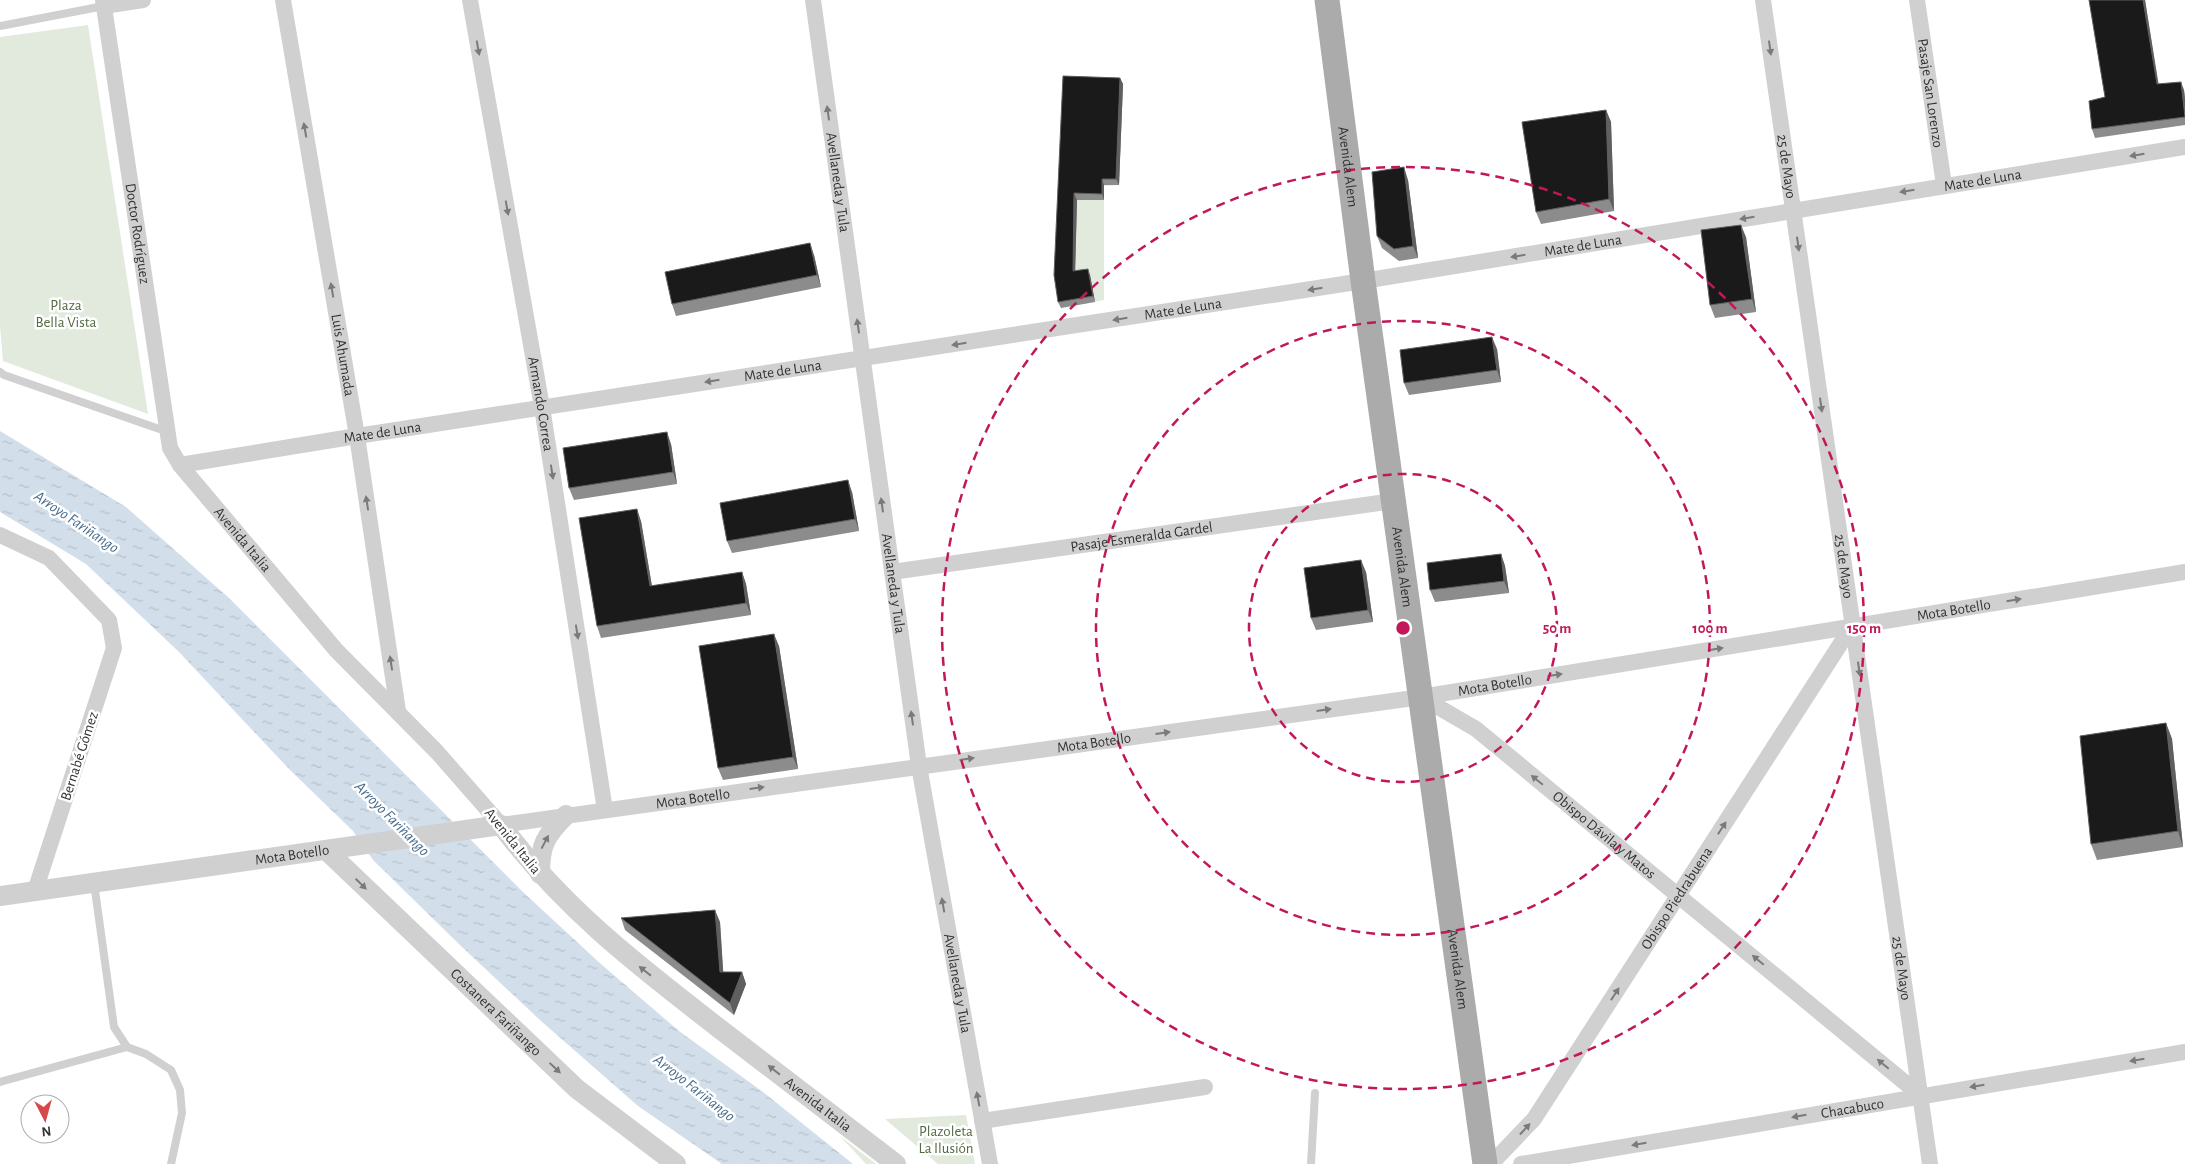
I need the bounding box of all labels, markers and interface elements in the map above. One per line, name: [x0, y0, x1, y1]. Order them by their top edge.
street label: Pasaje San Lorenzo: [1915, 37, 1945, 149]
one-way arrow: [475, 40, 483, 56]
one-way arrow: [1766, 41, 1774, 57]
one-way arrow: [824, 105, 832, 121]
one-way arrow: [301, 122, 309, 138]
street label: Avenida Alem: [1335, 125, 1360, 208]
street label: Avellaneda y Tula: [823, 131, 852, 233]
street label: 25 de Mayo: [1774, 133, 1798, 200]
one-way arrow: [2128, 151, 2144, 159]
street label: Mate de Luna: [1943, 167, 2023, 194]
street label: Doctor Rodríguez: [122, 182, 152, 285]
one-way arrow: [1899, 188, 1915, 196]
one-way arrow: [503, 200, 511, 216]
one-way arrow: [1739, 214, 1755, 222]
street label: Mate de Luna: [1543, 232, 1623, 259]
one-way arrow: [1795, 236, 1803, 252]
one-way arrow: [1509, 252, 1525, 260]
one-way arrow: [328, 282, 336, 298]
one-way arrow: [1307, 285, 1323, 293]
street label: Mate de Luna: [1143, 296, 1223, 323]
park label: Plaza Bella Vista: [36, 298, 97, 330]
street label: Luis Ahumada: [328, 313, 357, 397]
one-way arrow: [1111, 315, 1127, 323]
one-way arrow: [854, 318, 862, 334]
one-way arrow: [951, 340, 967, 348]
street label: Armando Correa: [525, 355, 556, 452]
street label: Mate de Luna: [743, 358, 823, 384]
one-way arrow: [704, 378, 720, 386]
one-way arrow: [1817, 397, 1825, 413]
street label: Mate de Luna: [343, 419, 422, 446]
one-way arrow: [548, 464, 556, 480]
water label: Arroyo Fariñango: [30, 487, 122, 556]
one-way arrow: [363, 494, 371, 510]
one-way arrow: [878, 496, 886, 512]
street label: Avenida Italia: [211, 504, 274, 575]
street label: Pasaje Esmeralda Gardel: [1070, 520, 1214, 555]
street label: Avenida Alem: [1389, 526, 1415, 608]
street label: Avellaneda y Tula: [879, 532, 908, 635]
street label: 25 de Mayo: [1832, 533, 1856, 599]
one-way arrow: [2007, 596, 2023, 604]
street label: Mota Botello: [1916, 597, 1992, 624]
centre of rings: [1394, 619, 1412, 637]
text: 50 m: [1543, 621, 1571, 636]
text: 100 m: [1692, 621, 1728, 636]
text: 150 m: [1847, 621, 1881, 636]
one-way arrow: [573, 625, 581, 641]
one-way arrow: [1708, 644, 1724, 652]
one-way arrow: [387, 655, 395, 671]
one-way arrow: [1855, 662, 1863, 678]
one-way arrow: [1548, 671, 1564, 679]
street label: Mota Botello: [1457, 672, 1533, 699]
one-way arrow: [1316, 706, 1332, 714]
one-way arrow: [908, 709, 916, 725]
street label: Bernabé Gómez: [58, 710, 101, 802]
one-way arrow: [1155, 728, 1171, 736]
street label: Mota Botello: [1056, 730, 1132, 756]
one-way arrow: [959, 755, 975, 763]
one-way arrow: [1531, 774, 1544, 785]
water label: Arroyo Fariñango: [351, 778, 433, 859]
one-way arrow: [749, 784, 765, 792]
street label: Mota Botello: [655, 786, 731, 811]
street label: Obispo Dávila y Matos: [1550, 789, 1658, 882]
street label: Avenida Italia: [482, 806, 544, 877]
one-way arrow: [1717, 821, 1727, 834]
one-way arrow: [541, 834, 549, 849]
street label: Mota Botello: [254, 842, 330, 868]
street label: Obispo Piedrabuena: [1638, 844, 1715, 952]
one-way arrow: [354, 878, 366, 890]
one-way arrow: [938, 896, 946, 912]
street label: Avenida Alem: [1445, 928, 1471, 1011]
street label: Avellaneda y Tula: [941, 932, 974, 1034]
street label: 25 de Mayo: [1889, 935, 1913, 1001]
one-way arrow: [1751, 955, 1764, 966]
street label: Costanera Fariñango: [448, 966, 544, 1059]
one-way arrow: [638, 966, 652, 976]
one-way arrow: [1610, 987, 1620, 1000]
water label: Arroyo Fariñango: [650, 1051, 738, 1125]
one-way arrow: [2129, 1056, 2145, 1064]
one-way arrow: [1876, 1059, 1889, 1070]
one-way arrow: [548, 1062, 560, 1074]
one-way arrow: [768, 1065, 781, 1076]
street label: Avenida Italia: [782, 1074, 854, 1135]
one-way arrow: [1968, 1083, 1984, 1091]
one-way arrow: [973, 1091, 981, 1107]
north arrow: [20, 1094, 70, 1144]
street label: Chacabuco: [1820, 1096, 1885, 1121]
one-way arrow: [1791, 1113, 1807, 1121]
text: N: [41, 1123, 52, 1138]
one-way arrow: [1519, 1123, 1531, 1135]
park label: Plazoleta La Ilusión: [918, 1124, 974, 1156]
one-way arrow: [1631, 1140, 1647, 1148]

